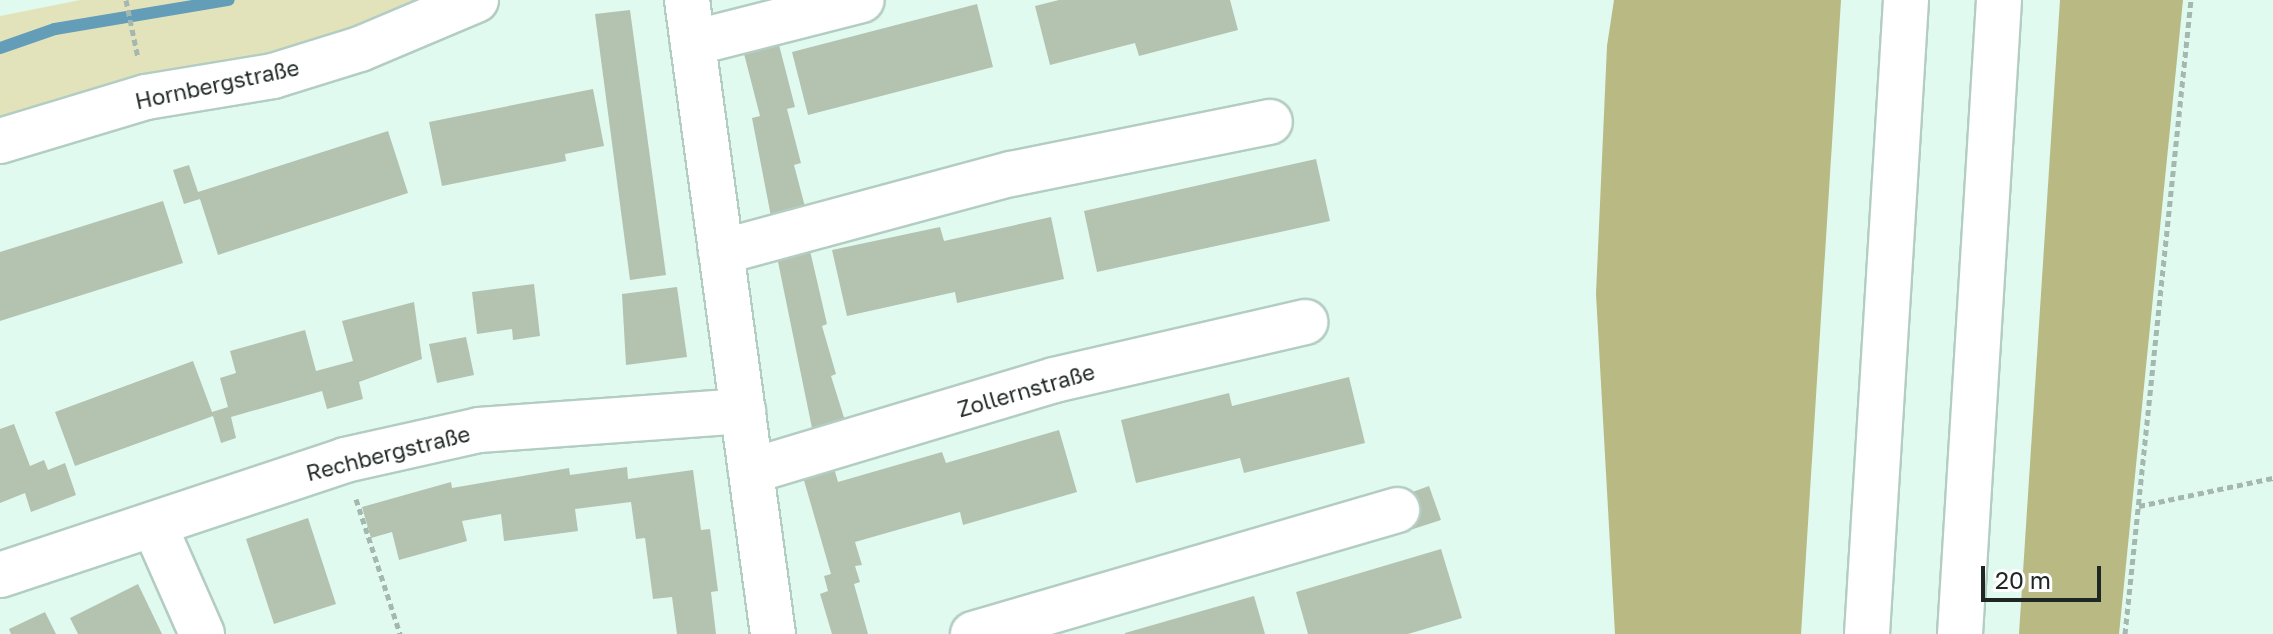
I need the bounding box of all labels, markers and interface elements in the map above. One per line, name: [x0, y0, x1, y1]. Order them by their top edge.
street label: Hornbergstraße: [133, 54, 301, 114]
street label: Zollernstraße: [954, 358, 1098, 422]
street label: Rechbergstraße: [303, 420, 473, 486]
scale bar: [1985, 550, 2105, 600]
text: 20 m: [1995, 565, 2051, 594]

